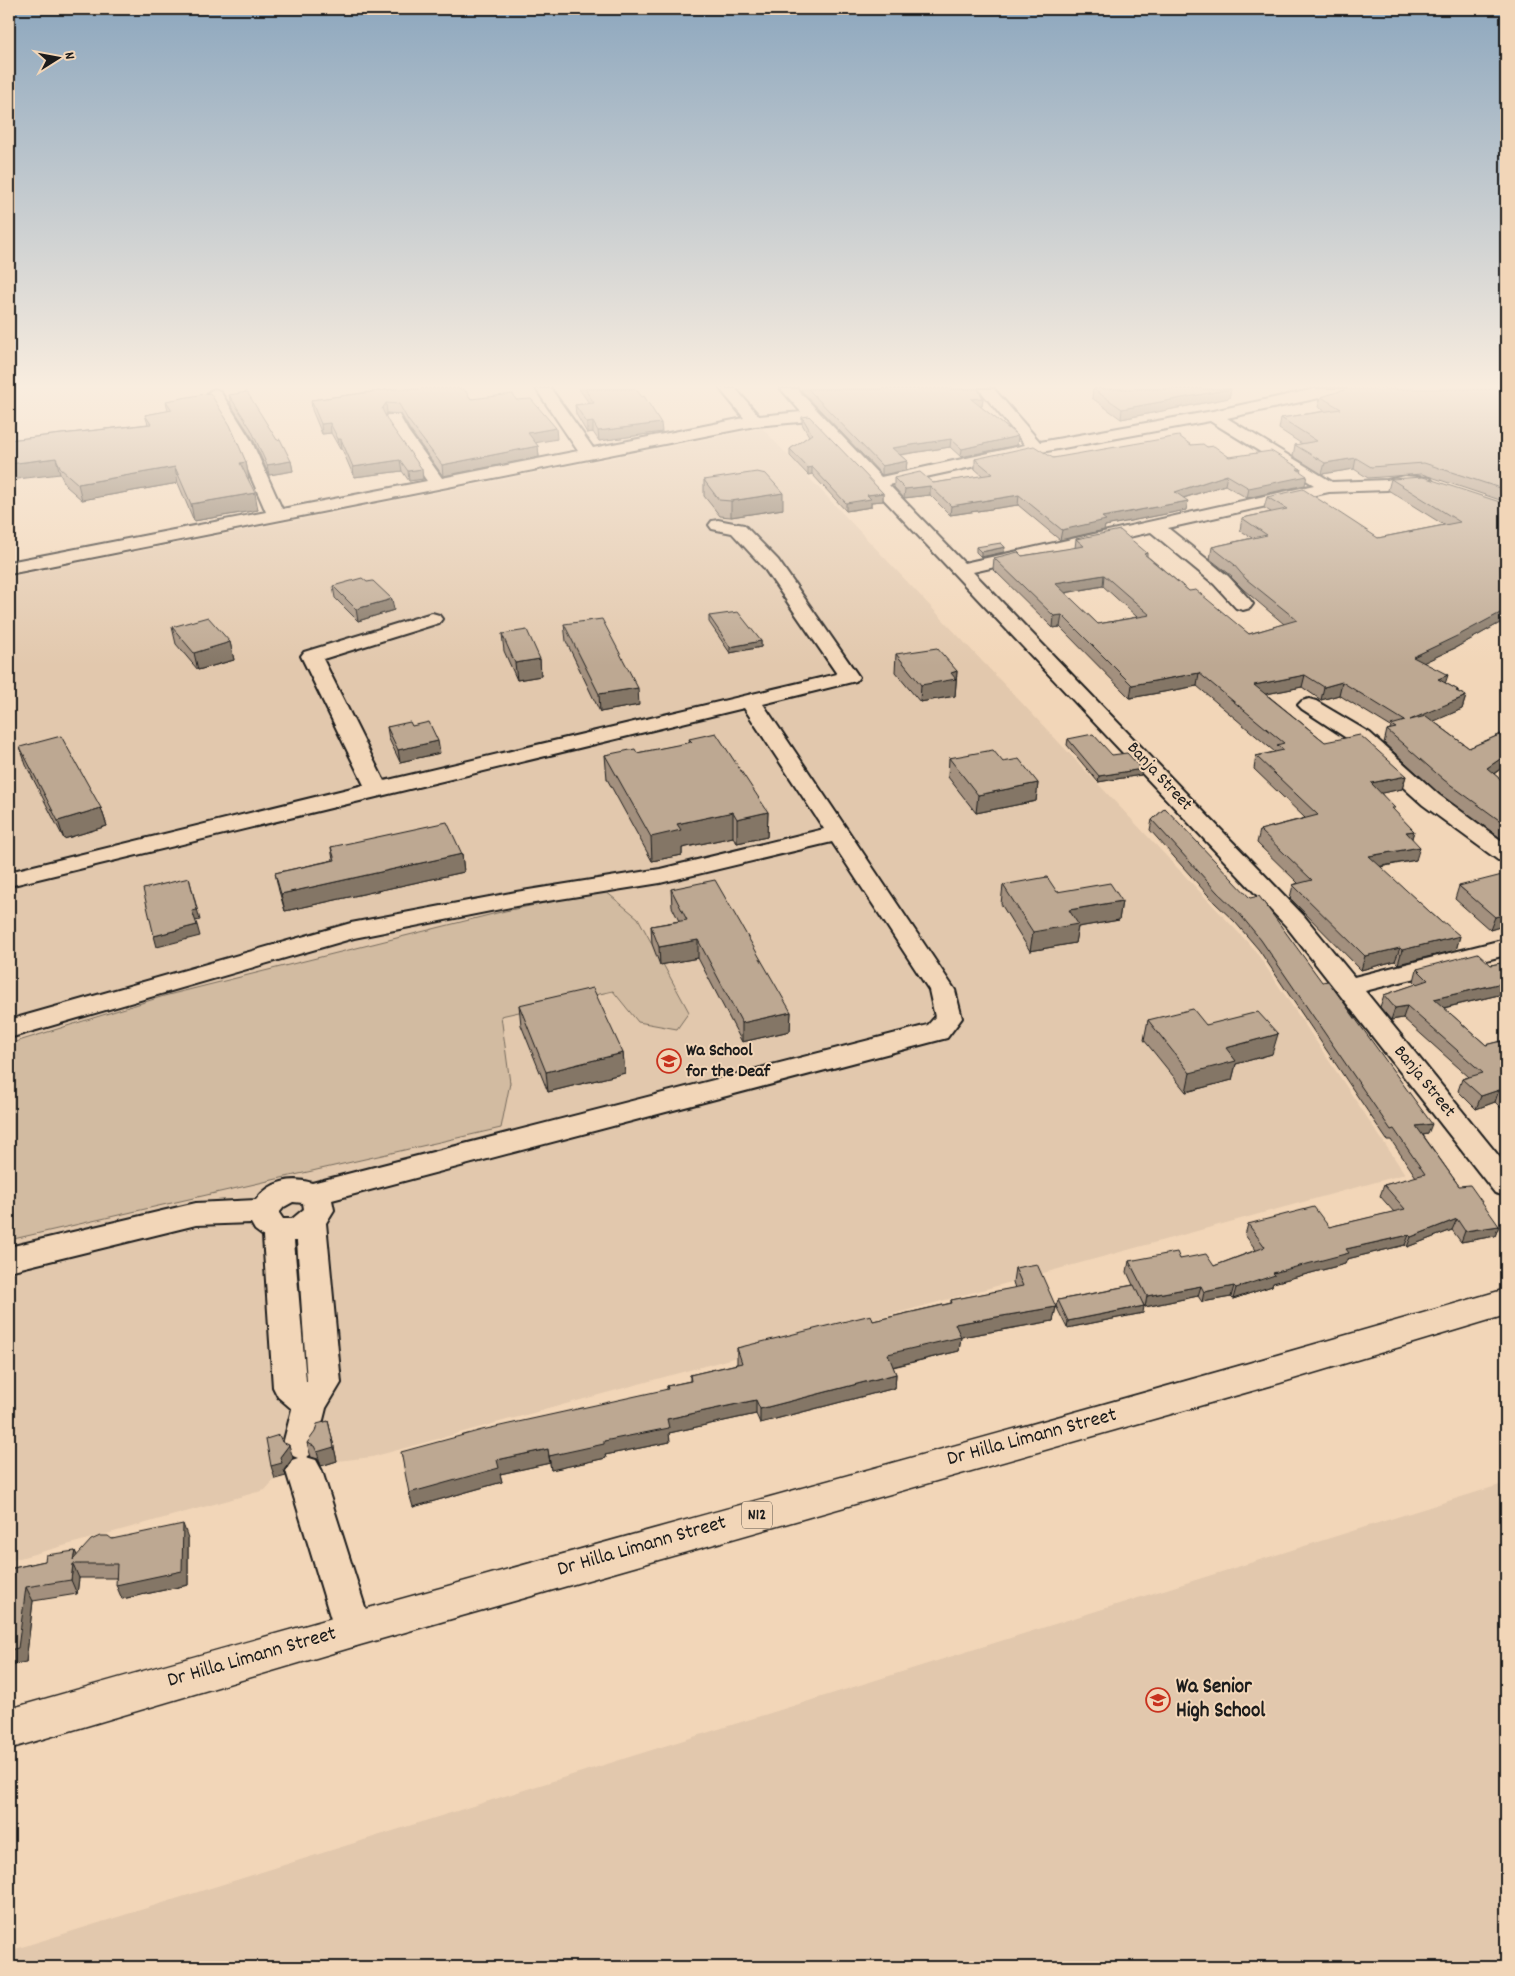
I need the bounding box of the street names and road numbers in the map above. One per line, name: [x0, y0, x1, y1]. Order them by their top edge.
street label: Banja Street: [1120, 737, 1198, 817]
street label: Banja Street: [1387, 1041, 1461, 1124]
street label: Dr Hilla Limann Street: [944, 1401, 1120, 1475]
road number: N12: [742, 1502, 772, 1528]
street label: Dr Hilla Limann Street: [554, 1508, 730, 1585]
street label: Dr Hilla Limann Street: [164, 1619, 340, 1696]

